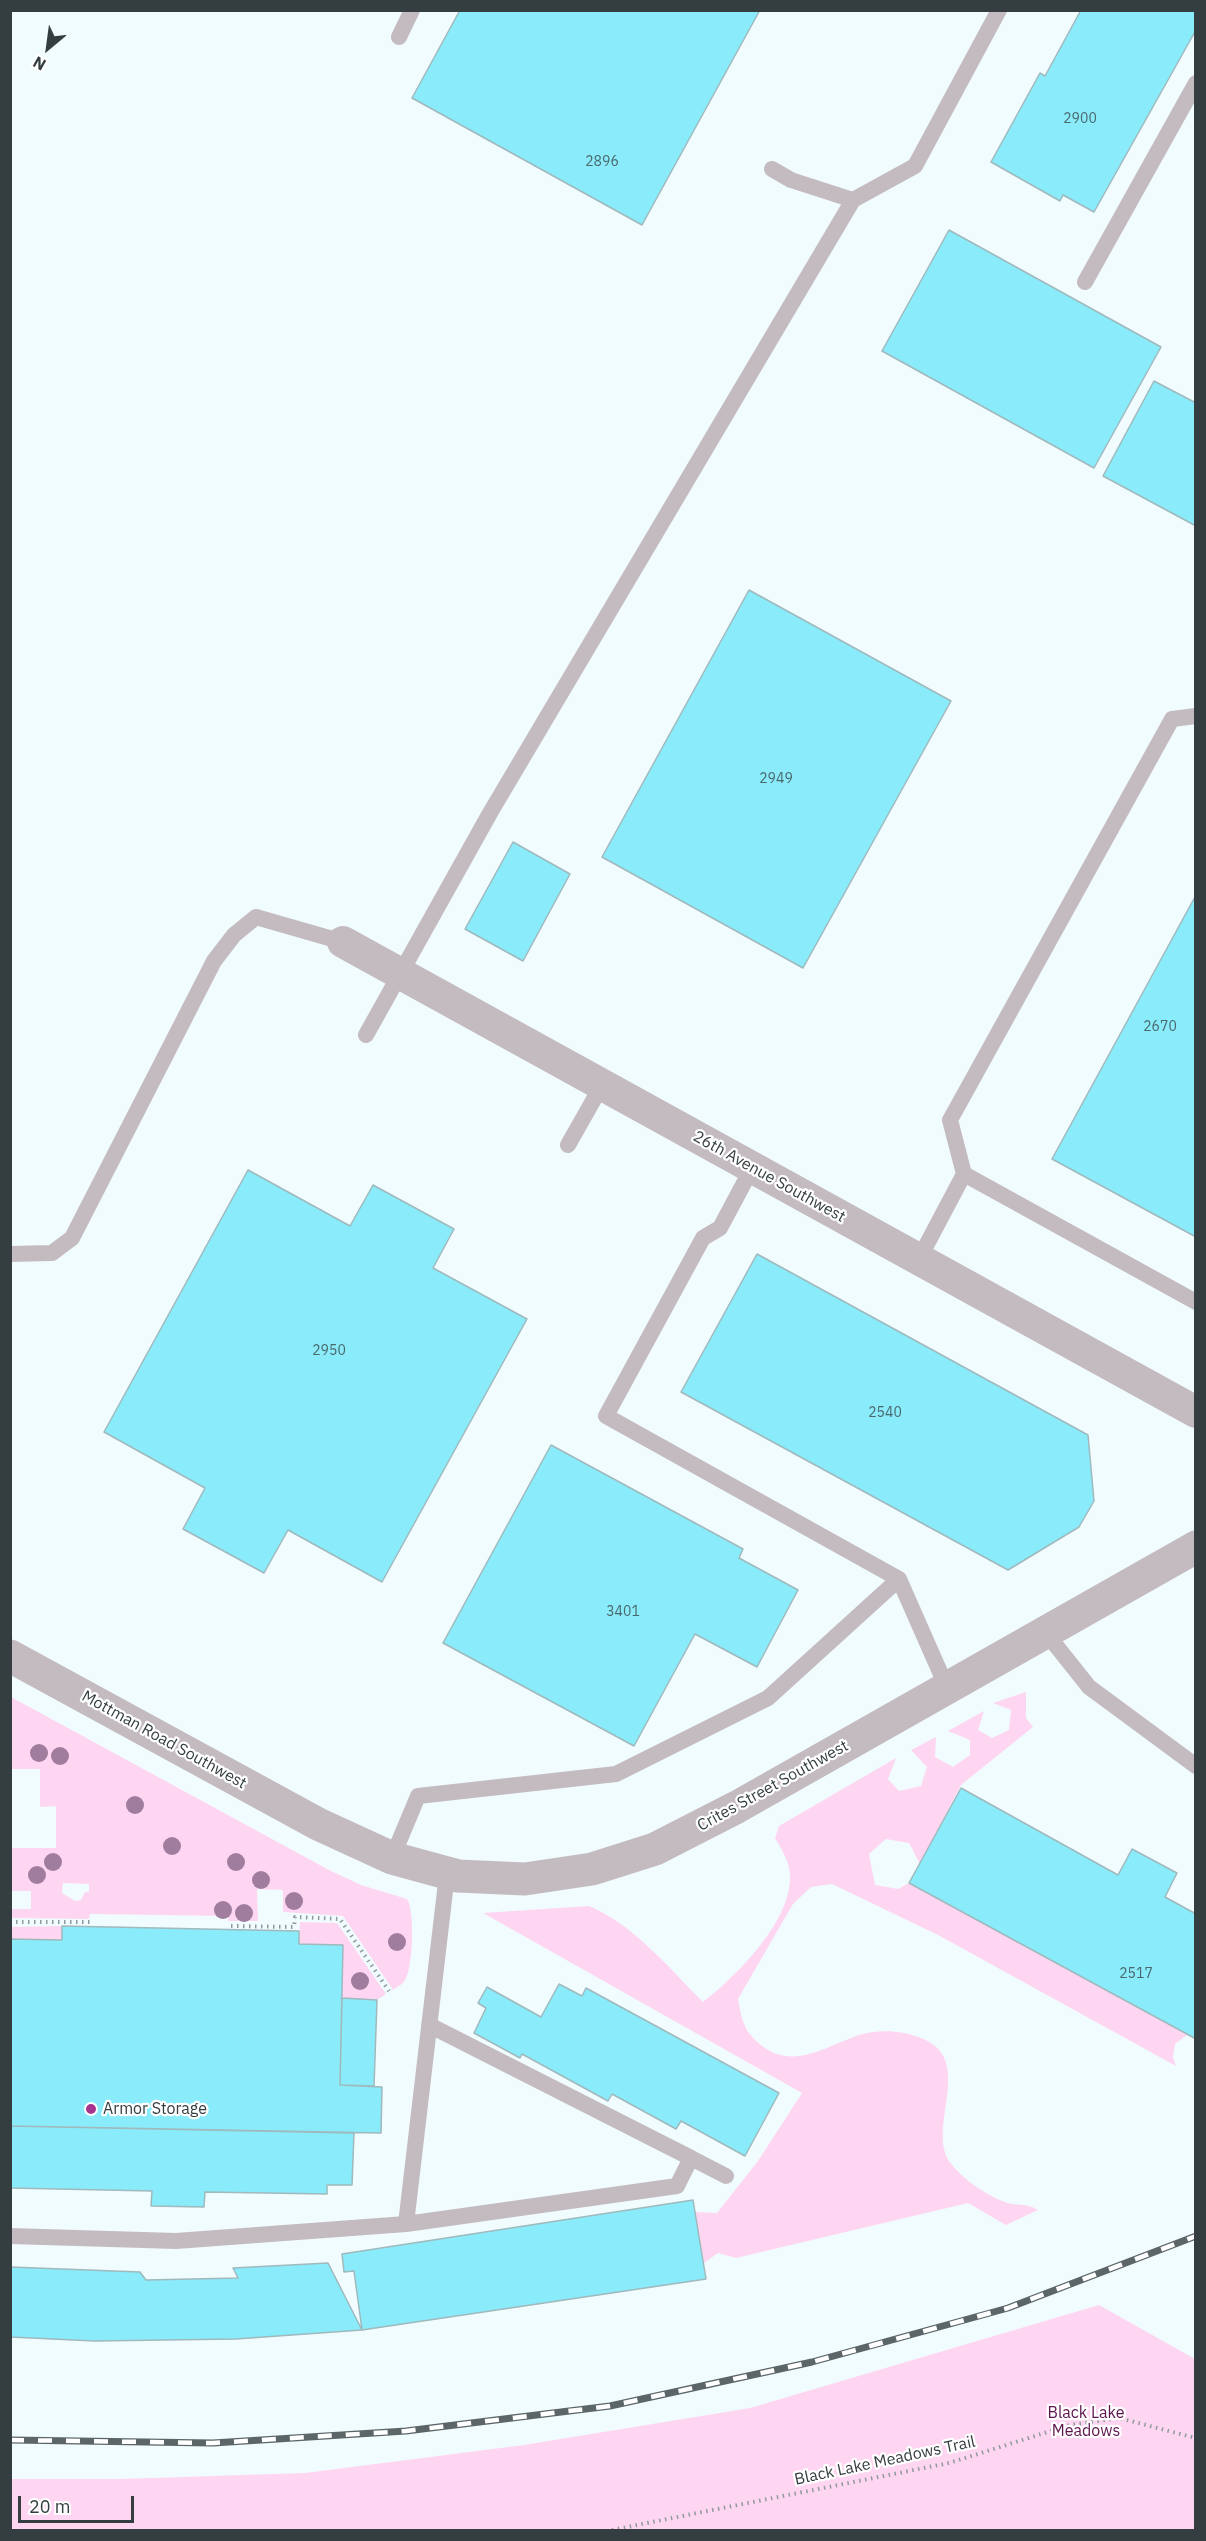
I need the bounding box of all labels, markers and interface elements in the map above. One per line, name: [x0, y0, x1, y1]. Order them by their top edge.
north arrow: [18, 18, 78, 78]
text: N: [29, 52, 49, 75]
house number: 2900: [1063, 111, 1097, 127]
house number: 2896: [585, 154, 619, 170]
house number: 2949: [759, 771, 793, 787]
house number: 2670: [1143, 1019, 1177, 1035]
street label: 26th Avenue Southwest: [690, 1127, 848, 1227]
house number: 2950: [312, 1343, 346, 1359]
house number: 2540: [868, 1405, 902, 1421]
house number: 3401: [606, 1604, 640, 1620]
street label: Mottman Road Southwest: [78, 1687, 250, 1793]
street label: Crites Street Southwest: [694, 1736, 852, 1836]
house number: 2517: [1119, 1966, 1153, 1982]
place label: Armor Storage: [103, 2099, 207, 2119]
marker: Armor Storage: [84, 2102, 98, 2116]
park label: Black Lake Meadows: [1047, 2403, 1125, 2441]
street label: Black Lake Meadows Trail: [793, 2432, 977, 2490]
scale bar: [21, 2484, 136, 2522]
text: 20 m: [29, 2495, 71, 2518]

